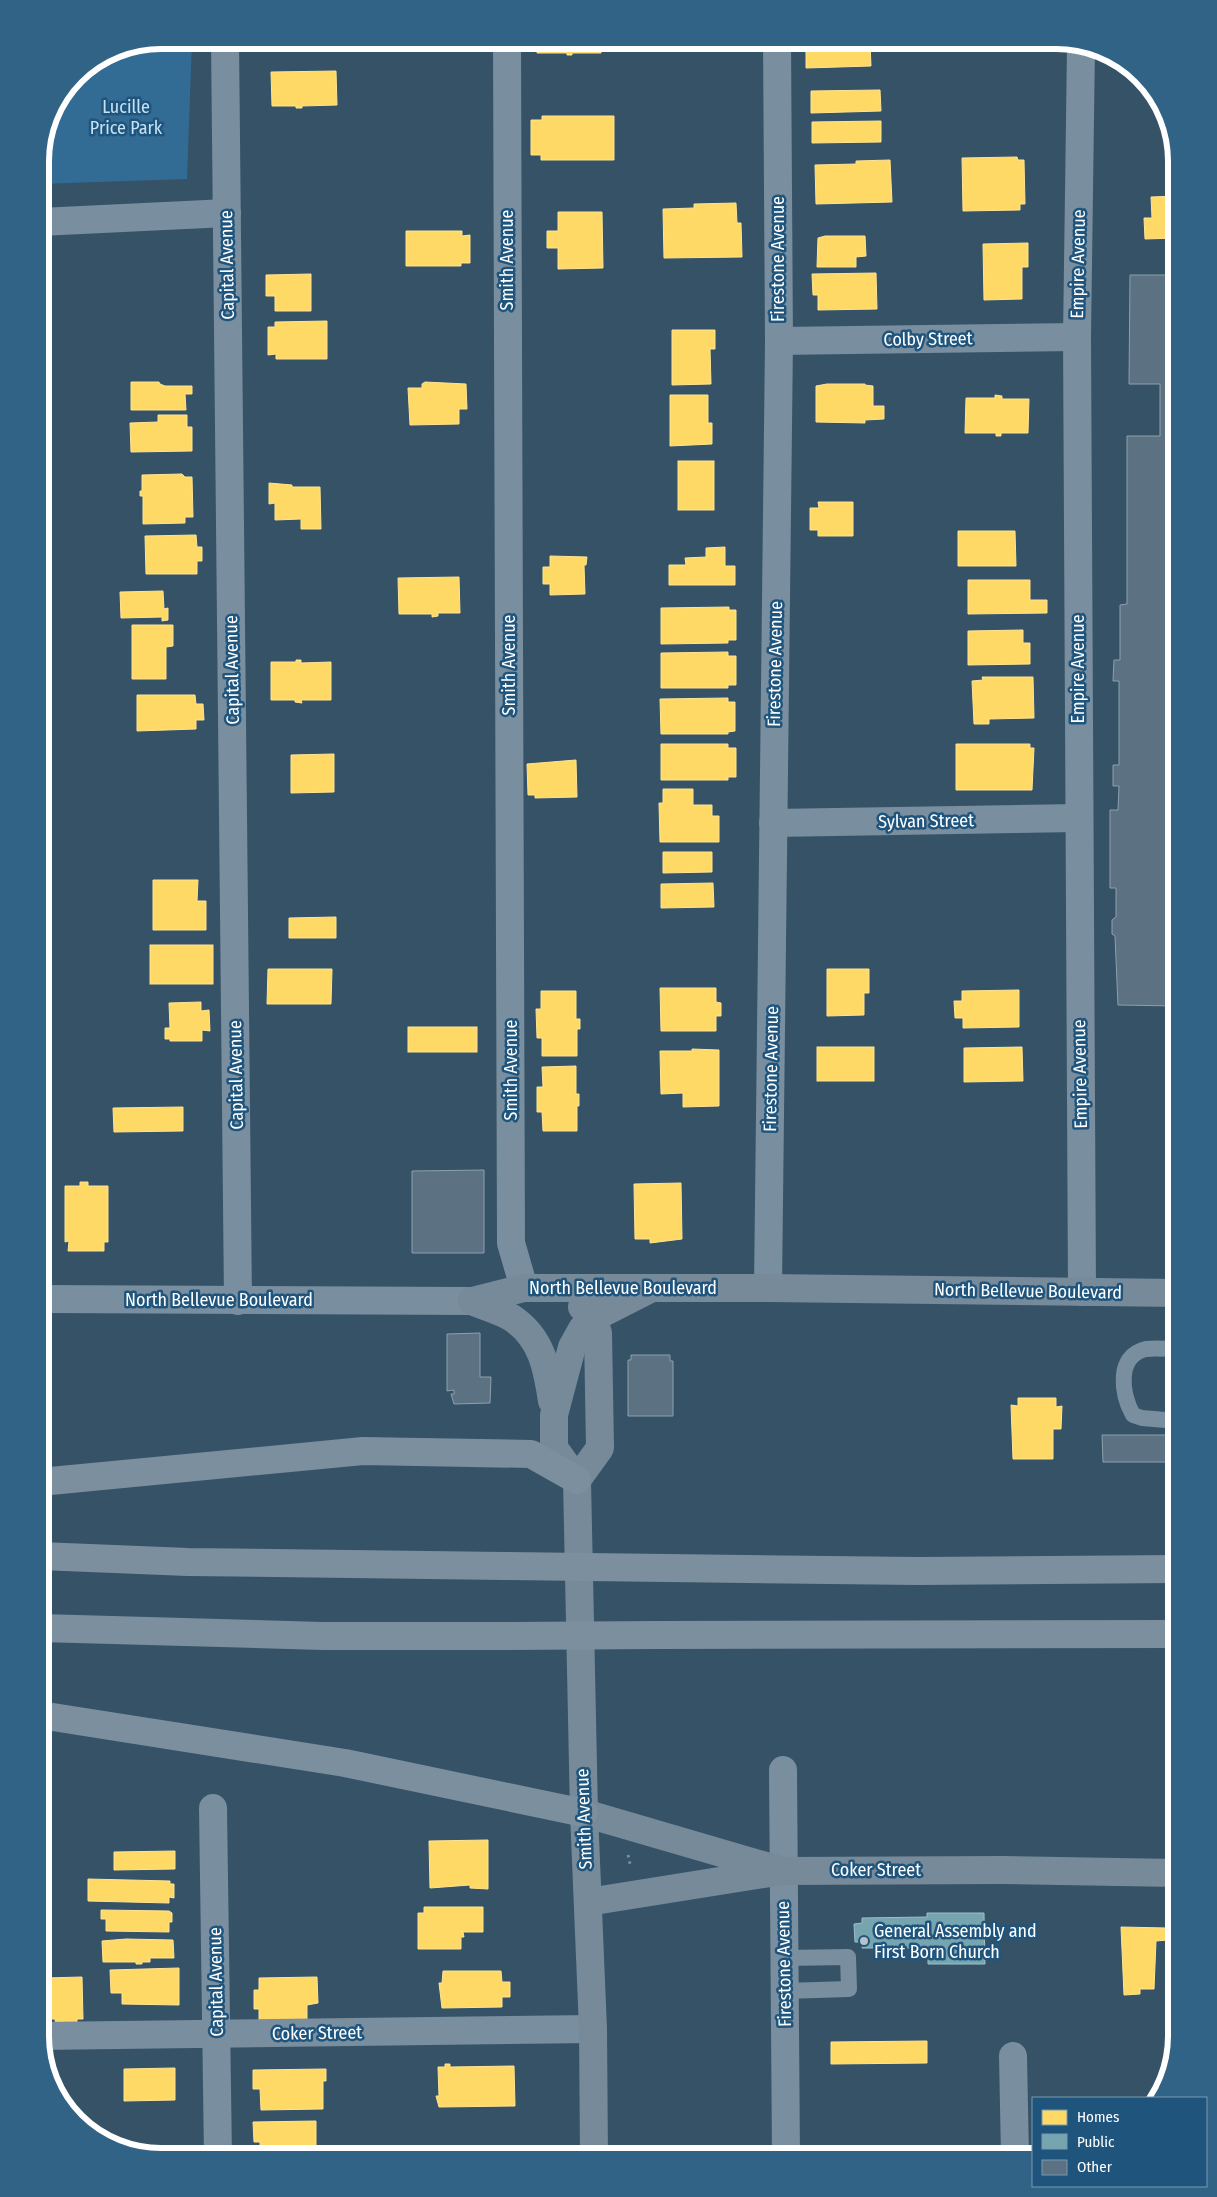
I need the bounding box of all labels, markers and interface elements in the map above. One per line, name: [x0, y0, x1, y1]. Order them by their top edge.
park label: Lucille Price Park: [90, 96, 163, 139]
street label: Firestone Avenue: [767, 196, 789, 322]
street label: Smith Avenue: [496, 209, 518, 311]
street label: Empire Avenue: [1066, 209, 1090, 319]
street label: Capital Avenue: [215, 210, 239, 320]
street label: Colby Street: [883, 327, 973, 351]
street label: Firestone Avenue: [763, 601, 787, 727]
street label: Smith Avenue: [498, 614, 520, 716]
street label: Empire Avenue: [1067, 614, 1089, 724]
street label: Capital Avenue: [220, 615, 244, 725]
street label: Sylvan Street: [878, 809, 974, 833]
street label: Firestone Avenue: [759, 1006, 783, 1132]
street label: Smith Avenue: [500, 1019, 522, 1121]
street label: Empire Avenue: [1068, 1019, 1092, 1129]
street label: Capital Avenue: [224, 1020, 248, 1130]
street label: North Bellevue Boulevard: [529, 1277, 717, 1299]
street label: North Bellevue Boulevard: [934, 1278, 1122, 1304]
street label: North Bellevue Boulevard: [125, 1289, 313, 1311]
street label: Smith Avenue: [571, 1768, 597, 1870]
street label: Coker Street: [831, 1859, 921, 1881]
street label: Firestone Avenue: [772, 1901, 796, 2027]
place label: General Assembly and First Born Church: [874, 1920, 1037, 1963]
street label: Capital Avenue: [204, 1927, 228, 2037]
marker: General Assembly and First Born Church: [858, 1935, 870, 1947]
street label: Coker Street: [272, 2021, 362, 2045]
legend: [1032, 2097, 1207, 2187]
text: Homes: [1077, 2108, 1119, 2126]
text: Public: [1077, 2133, 1115, 2151]
text: Other: [1077, 2158, 1113, 2176]

